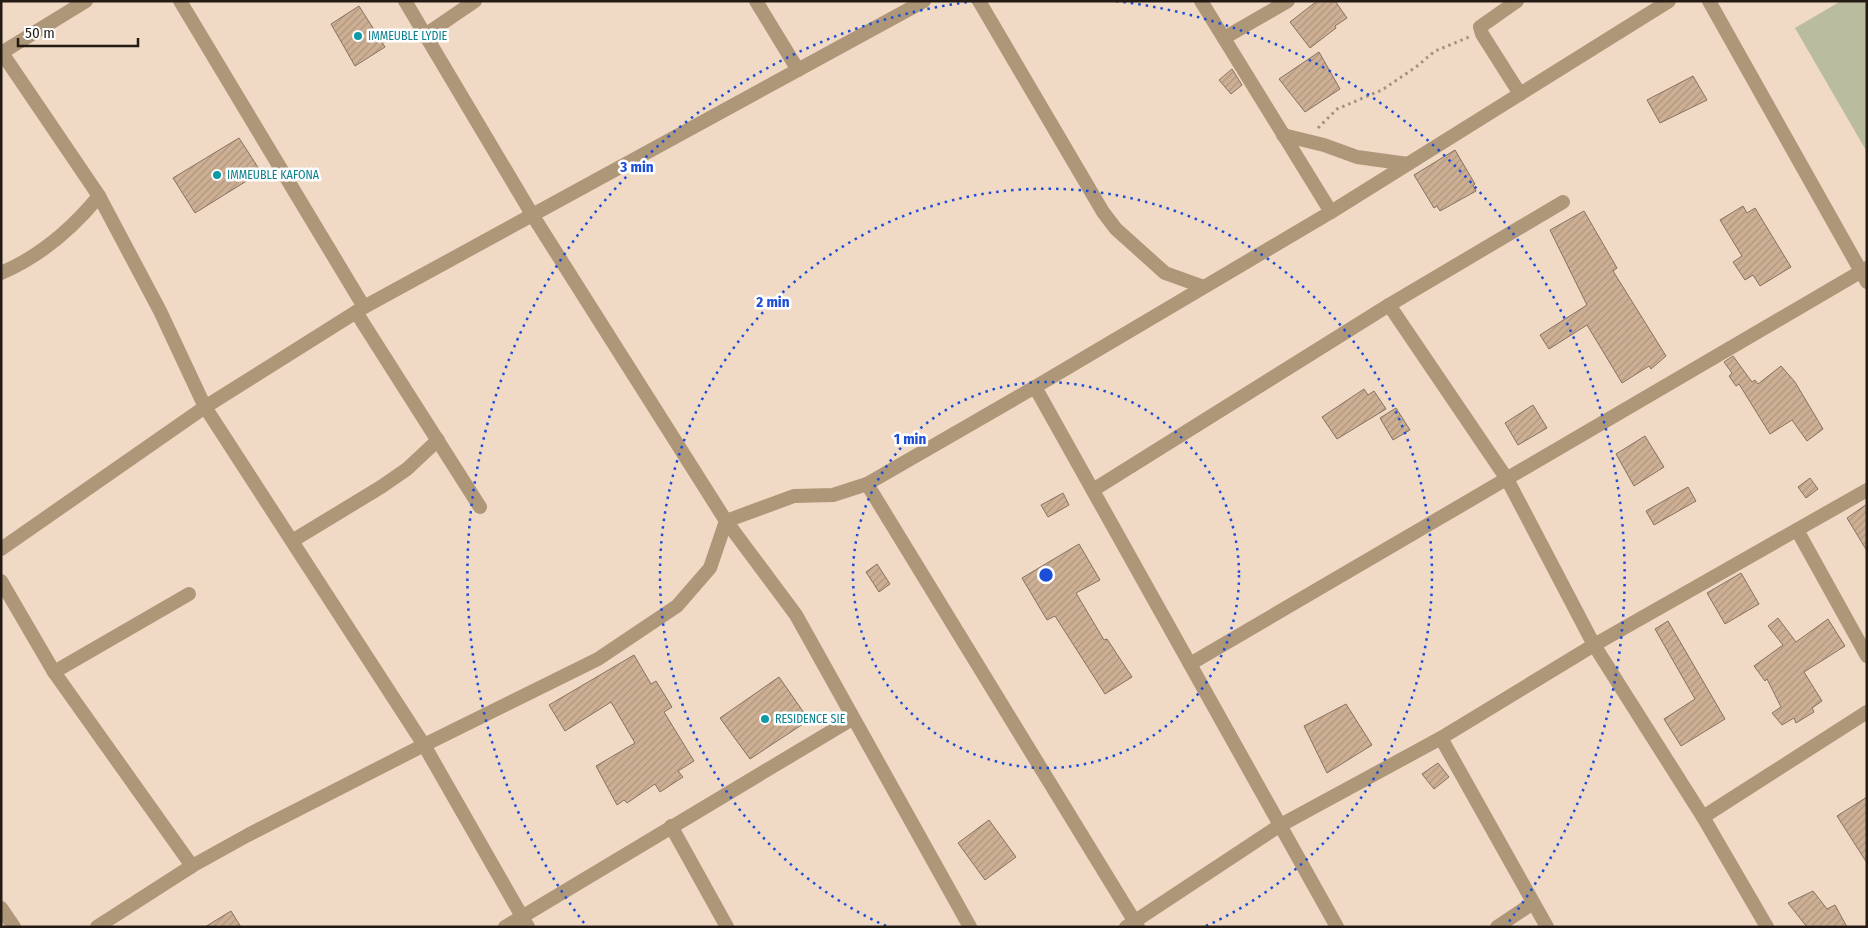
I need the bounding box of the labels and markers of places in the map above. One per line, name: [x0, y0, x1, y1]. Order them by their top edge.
place label: IMMEUBLE LYDIE: [368, 29, 448, 43]
marker: IMMEUBLE LYDIE: [352, 30, 364, 42]
place label: IMMEUBLE KAFONA: [227, 168, 320, 182]
marker: IMMEUBLE KAFONA: [211, 169, 223, 181]
centre of rings: [1037, 566, 1055, 584]
place label: RESIDENCE SIE: [775, 712, 846, 726]
marker: RESIDENCE SIE: [759, 713, 771, 725]

